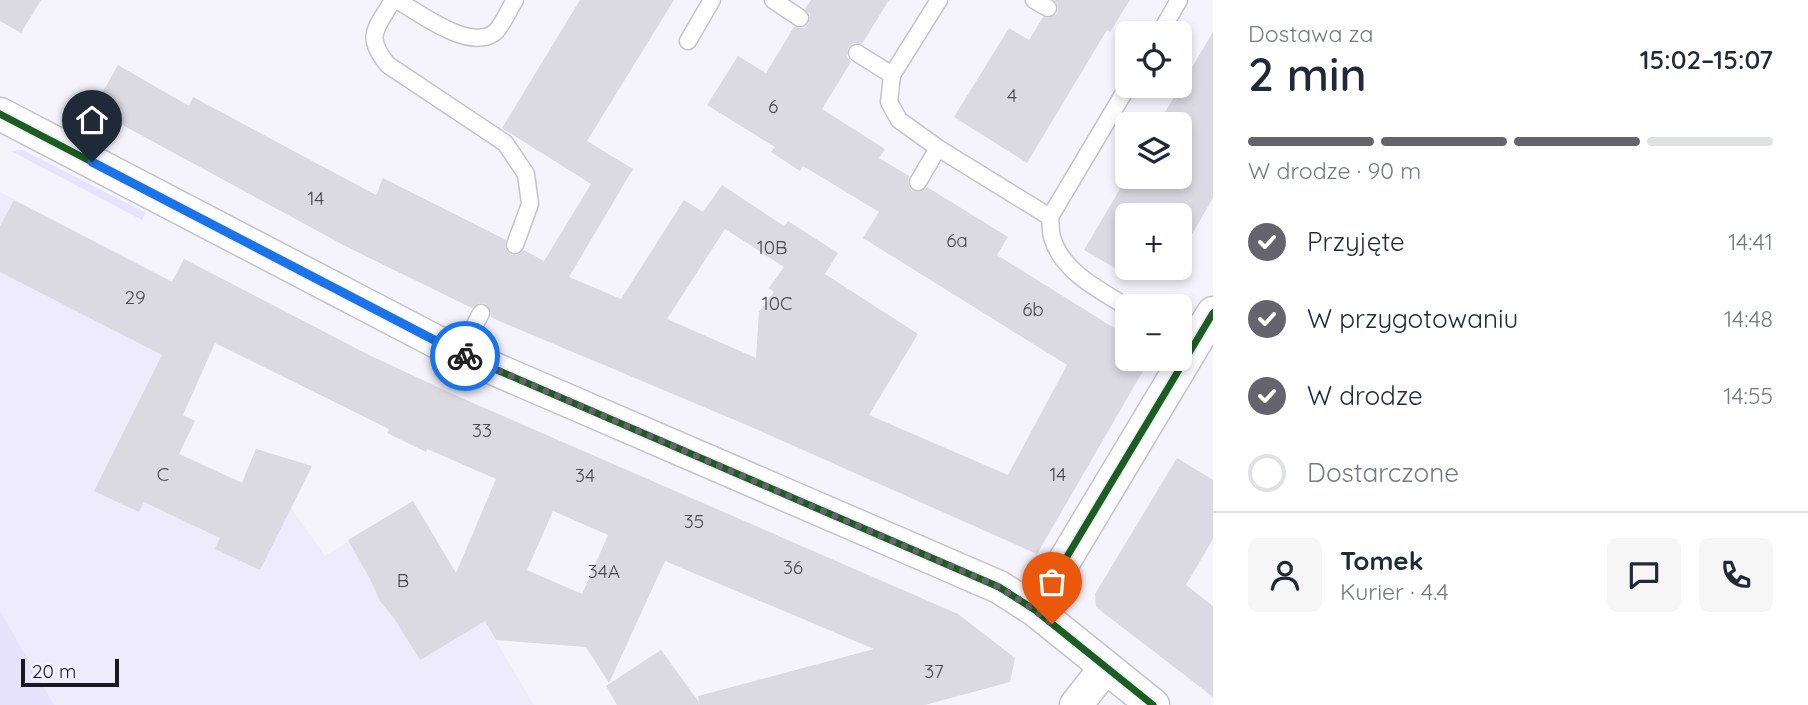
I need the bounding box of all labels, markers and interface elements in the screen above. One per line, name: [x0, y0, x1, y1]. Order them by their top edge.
text: Dostawa za: [1248, 19, 1374, 48]
map controls: [1115, 21, 1192, 371]
button: locate: [1115, 21, 1192, 98]
text: 15:02–15:07: [1640, 43, 1773, 76]
text: 2 min: [1248, 45, 1367, 103]
house number: 4: [1007, 83, 1017, 107]
pin: [62, 90, 122, 162]
house number: 6: [768, 94, 778, 118]
icon: home: [73, 101, 111, 139]
button: layers: [1115, 112, 1192, 189]
text: W drodze · 90 m: [1248, 156, 1421, 185]
house number: 14: [308, 186, 324, 210]
button: +: [1115, 203, 1192, 280]
icon: check: [1248, 223, 1286, 261]
text: Przyjęte: [1307, 225, 1405, 258]
text: 14:41: [1728, 227, 1773, 256]
house number: 6a: [946, 228, 968, 252]
house number: 10B: [757, 235, 787, 259]
house number: 29: [124, 285, 146, 309]
house number: 10C: [762, 291, 792, 315]
button: −: [1115, 294, 1192, 371]
house number: 6b: [1022, 297, 1044, 321]
icon: check: [1248, 300, 1286, 338]
text: W przygotowaniu: [1307, 302, 1518, 335]
text: 14:48: [1724, 304, 1773, 333]
courier: [430, 321, 500, 391]
icon: bike: [446, 337, 484, 375]
icon: check: [1248, 377, 1286, 415]
text: W drodze: [1307, 379, 1423, 412]
text: 14:55: [1723, 381, 1773, 410]
house number: 33: [472, 418, 492, 442]
text: Dostarczone: [1307, 456, 1459, 489]
house number: C: [157, 462, 169, 486]
house number: 14: [1050, 462, 1066, 486]
house number: 34: [575, 463, 595, 487]
house number: 35: [684, 509, 704, 533]
button: person: [1248, 538, 1322, 612]
button: chat: [1607, 538, 1681, 612]
button: phone: [1699, 538, 1773, 612]
text: Tomek: [1340, 544, 1424, 577]
pin: [1022, 552, 1082, 624]
house number: 36: [783, 555, 803, 579]
house number: 34A: [588, 559, 620, 583]
icon: bag: [1033, 563, 1071, 601]
house number: B: [397, 568, 409, 592]
text: Kurier · 4.4: [1340, 577, 1449, 606]
scale bar: [21, 656, 119, 688]
text: 20 m: [32, 659, 76, 683]
house number: 37: [924, 659, 944, 683]

